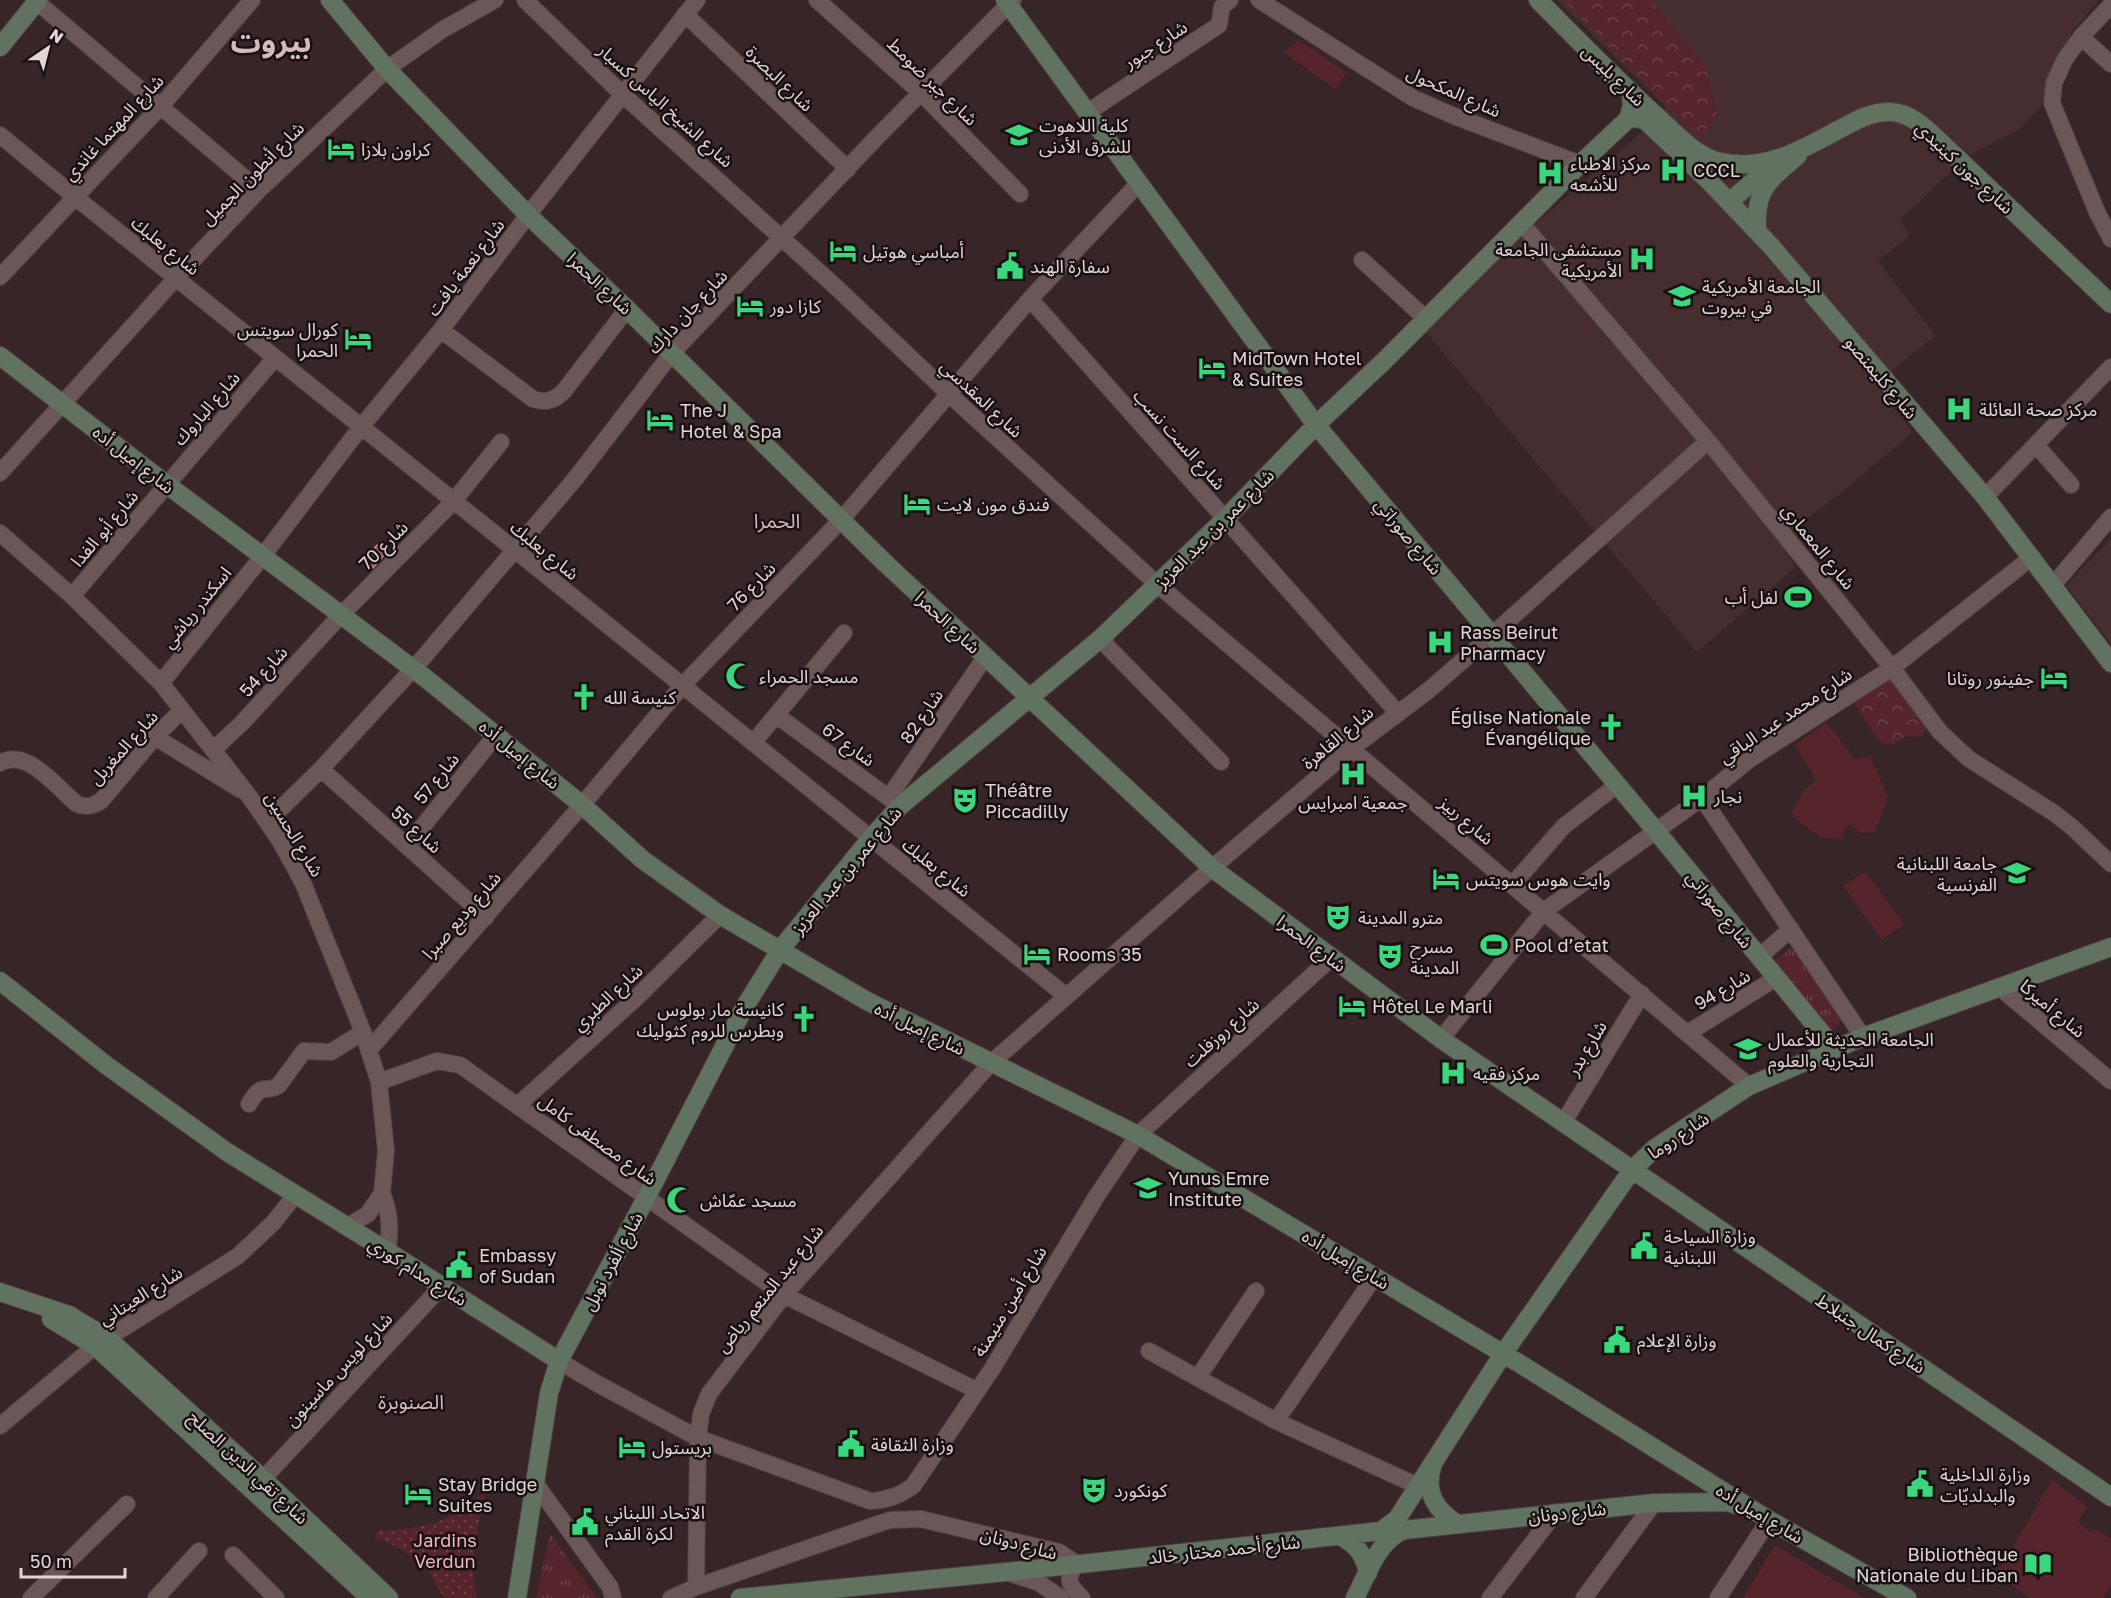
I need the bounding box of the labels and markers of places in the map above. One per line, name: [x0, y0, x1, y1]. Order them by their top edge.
place label: كلية اللاهوت للشرق الأدنى: [1039, 114, 1131, 158]
school or university icon: كلية اللاهوت للشرق الأدنى: [1004, 120, 1034, 150]
hotel icon: كراون بلازا: [326, 134, 356, 164]
place label: كراون بلازا: [361, 138, 431, 161]
place label: مركز الاطباء للأشعه: [1570, 152, 1651, 195]
hospital icon: CCCL: [1658, 155, 1688, 185]
hospital icon: مركز الاطباء للأشعه: [1535, 158, 1565, 188]
place label: CCCL: [1693, 159, 1740, 181]
hotel icon: أمباسي هوتيل: [828, 236, 858, 266]
place label: مستشفى الجامعة الأمريكية: [1495, 238, 1622, 282]
place label: أمباسي هوتيل: [863, 240, 964, 265]
hospital icon: مستشفى الجامعة الأمريكية: [1627, 244, 1657, 274]
public building icon: سفارة الهند: [995, 251, 1025, 281]
place label: سفارة الهند: [1030, 255, 1110, 278]
place label: الجامعة الأمريكية في بيروت: [1702, 275, 1821, 321]
school or university icon: الجامعة الأمريكية في بيروت: [1667, 281, 1697, 311]
hotel icon: كازا دور: [735, 291, 765, 321]
place label: كازا دور: [769, 295, 821, 318]
place label: كورال سويتس الحمرا: [237, 318, 339, 362]
hotel icon: كورال سويتس الحمرا: [343, 324, 373, 354]
place label: MidTown Hotel & Suites: [1232, 347, 1362, 390]
hotel icon: MidTown Hotel & Suites: [1197, 353, 1227, 383]
hospital icon: مركز صحة العائلة: [1944, 394, 1974, 424]
place label: مركز صحة العائلة: [1979, 398, 2097, 421]
place label: The J Hotel & Spa: [680, 399, 782, 442]
hotel icon: The J Hotel & Spa: [645, 405, 675, 435]
hotel icon: فندق مون لايت: [902, 489, 932, 519]
place label: فندق مون لايت: [937, 493, 1050, 516]
sports icon: لفل أب: [1783, 582, 1813, 612]
place label: لفل أب: [1725, 586, 1778, 609]
place label: Rass Beirut Pharmacy: [1460, 621, 1558, 664]
hospital icon: Rass Beirut Pharmacy: [1425, 627, 1455, 657]
mosque icon: مسجد الحمراء: [724, 661, 754, 691]
hotel icon: جفينور روتانا: [2039, 663, 2069, 693]
place label: مسجد الحمراء: [759, 665, 859, 688]
place label: جفينور روتانا: [1947, 667, 2034, 690]
church icon: كنيسة الله: [569, 682, 599, 712]
place label: كنيسة الله: [604, 686, 677, 708]
place label: Église Nationale Évangélique: [1450, 706, 1591, 749]
church icon: Église Nationale Évangélique: [1596, 712, 1626, 742]
hospital icon: جمعية امبرايس: [1338, 759, 1368, 789]
place label: Théâtre Piccadilly: [985, 779, 1069, 822]
hospital icon: نجار: [1679, 781, 1709, 811]
theatre icon: Théâtre Piccadilly: [950, 785, 980, 815]
place label: نجار: [1713, 785, 1742, 808]
place label: جمعية امبرايس: [1298, 791, 1408, 814]
place label: جامعة اللبنانية الفرنسية: [1897, 852, 1997, 896]
school or university icon: جامعة اللبنانية الفرنسية: [2002, 858, 2032, 888]
hotel icon: وايت هوس سويتس: [1431, 864, 1461, 894]
place label: وايت هوس سويتس: [1466, 868, 1611, 891]
theatre icon: مترو المدينة: [1323, 902, 1353, 932]
place label: مترو المدينة: [1358, 906, 1443, 929]
sports icon: Pool d’etat: [1479, 930, 1509, 960]
place label: Pool d’etat: [1514, 934, 1609, 956]
place label: مسرح المدينة: [1410, 935, 1459, 978]
hotel icon: Rooms 35: [1022, 939, 1052, 969]
theatre icon: مسرح المدينة: [1375, 941, 1405, 971]
place label: Rooms 35: [1057, 943, 1142, 965]
hotel icon: Hôtel Le Marli: [1337, 991, 1367, 1021]
place label: Hôtel Le Marli: [1372, 995, 1493, 1017]
place label: كانيسة مار بولوس وبطرس للروم كثوليك: [636, 998, 785, 1045]
church icon: كانيسة مار بولوس وبطرس للروم كثوليك: [789, 1004, 819, 1034]
place label: الجامعة الحديثة للأعمال التجارية والعلوم: [1768, 1028, 1934, 1075]
school or university icon: الجامعة الحديثة للأعمال التجارية والعلوم: [1733, 1034, 1763, 1064]
hospital icon: مركز فقيه: [1438, 1058, 1468, 1088]
place label: مركز فقيه: [1473, 1062, 1540, 1085]
place label: Yunus Emre Institute: [1168, 1167, 1270, 1210]
school or university icon: Yunus Emre Institute: [1133, 1173, 1163, 1203]
mosque icon: مسجد عمّاش: [665, 1185, 695, 1215]
place label: مسجد عمّاش: [700, 1189, 797, 1212]
place label: وزارة السياحة اللبنانية: [1664, 1225, 1756, 1268]
public building icon: وزارة السياحة اللبنانية: [1629, 1231, 1659, 1261]
place label: Embassy of Sudan: [479, 1244, 556, 1287]
public building icon: Embassy of Sudan: [444, 1250, 474, 1280]
public building icon: وزارة الإعلام: [1602, 1325, 1632, 1355]
place label: وزارة الإعلام: [1637, 1329, 1716, 1355]
public building icon: وزارة الثقافة: [836, 1429, 866, 1459]
hotel icon: بريستول: [617, 1432, 647, 1462]
place label: وزارة الثقافة: [871, 1433, 954, 1456]
place label: بريستول: [652, 1436, 712, 1459]
place label: وزارة الداخلية والبدلديّات: [1940, 1463, 2030, 1506]
public building icon: وزارة الداخلية والبدلديّات: [1905, 1469, 1935, 1499]
place label: Stay Bridge Suites: [438, 1473, 537, 1516]
theatre icon: كونكورد: [1079, 1475, 1109, 1505]
hotel icon: Stay Bridge Suites: [403, 1479, 433, 1509]
place label: كونكورد: [1114, 1479, 1168, 1502]
place label: الاتحاد اللبناني لكرة القدم: [605, 1501, 705, 1548]
public building icon: الاتحاد اللبناني لكرة القدم: [570, 1507, 600, 1537]
place label: Bibliothèque Nationale du Liban: [1856, 1543, 2018, 1586]
library icon: Bibliothèque Nationale du Liban: [2023, 1549, 2053, 1579]

